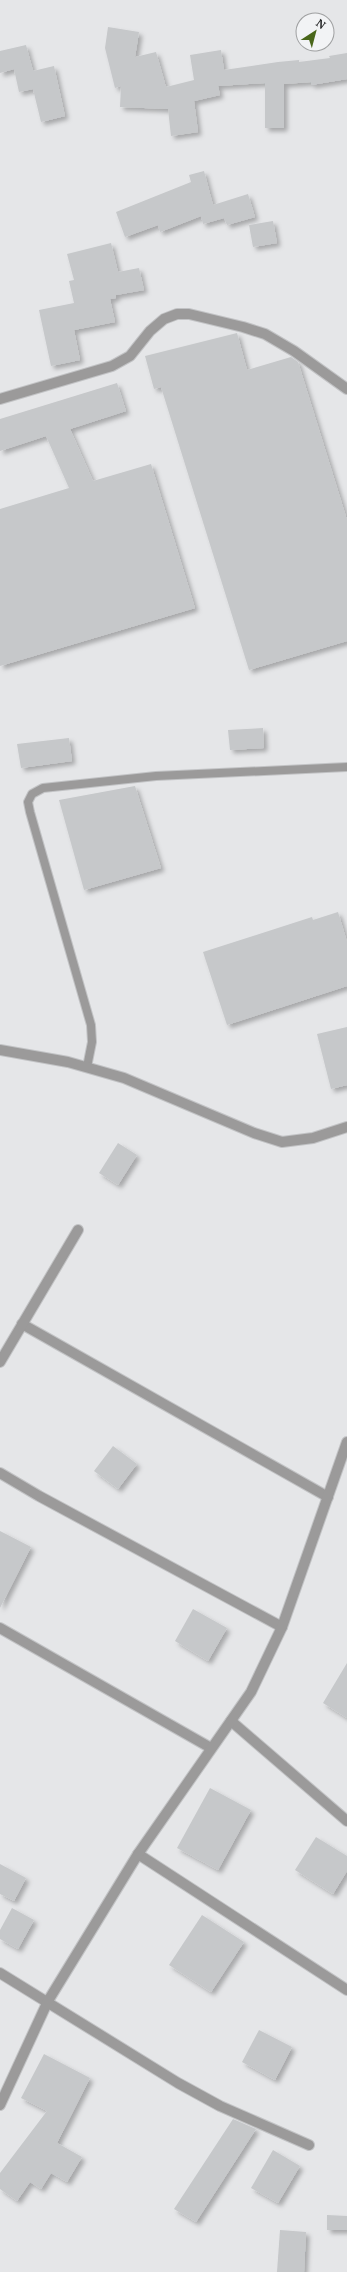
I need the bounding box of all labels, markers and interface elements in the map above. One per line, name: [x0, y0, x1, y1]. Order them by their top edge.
north arrow: [295, 12, 335, 52]
text: N: [313, 16, 329, 32]

